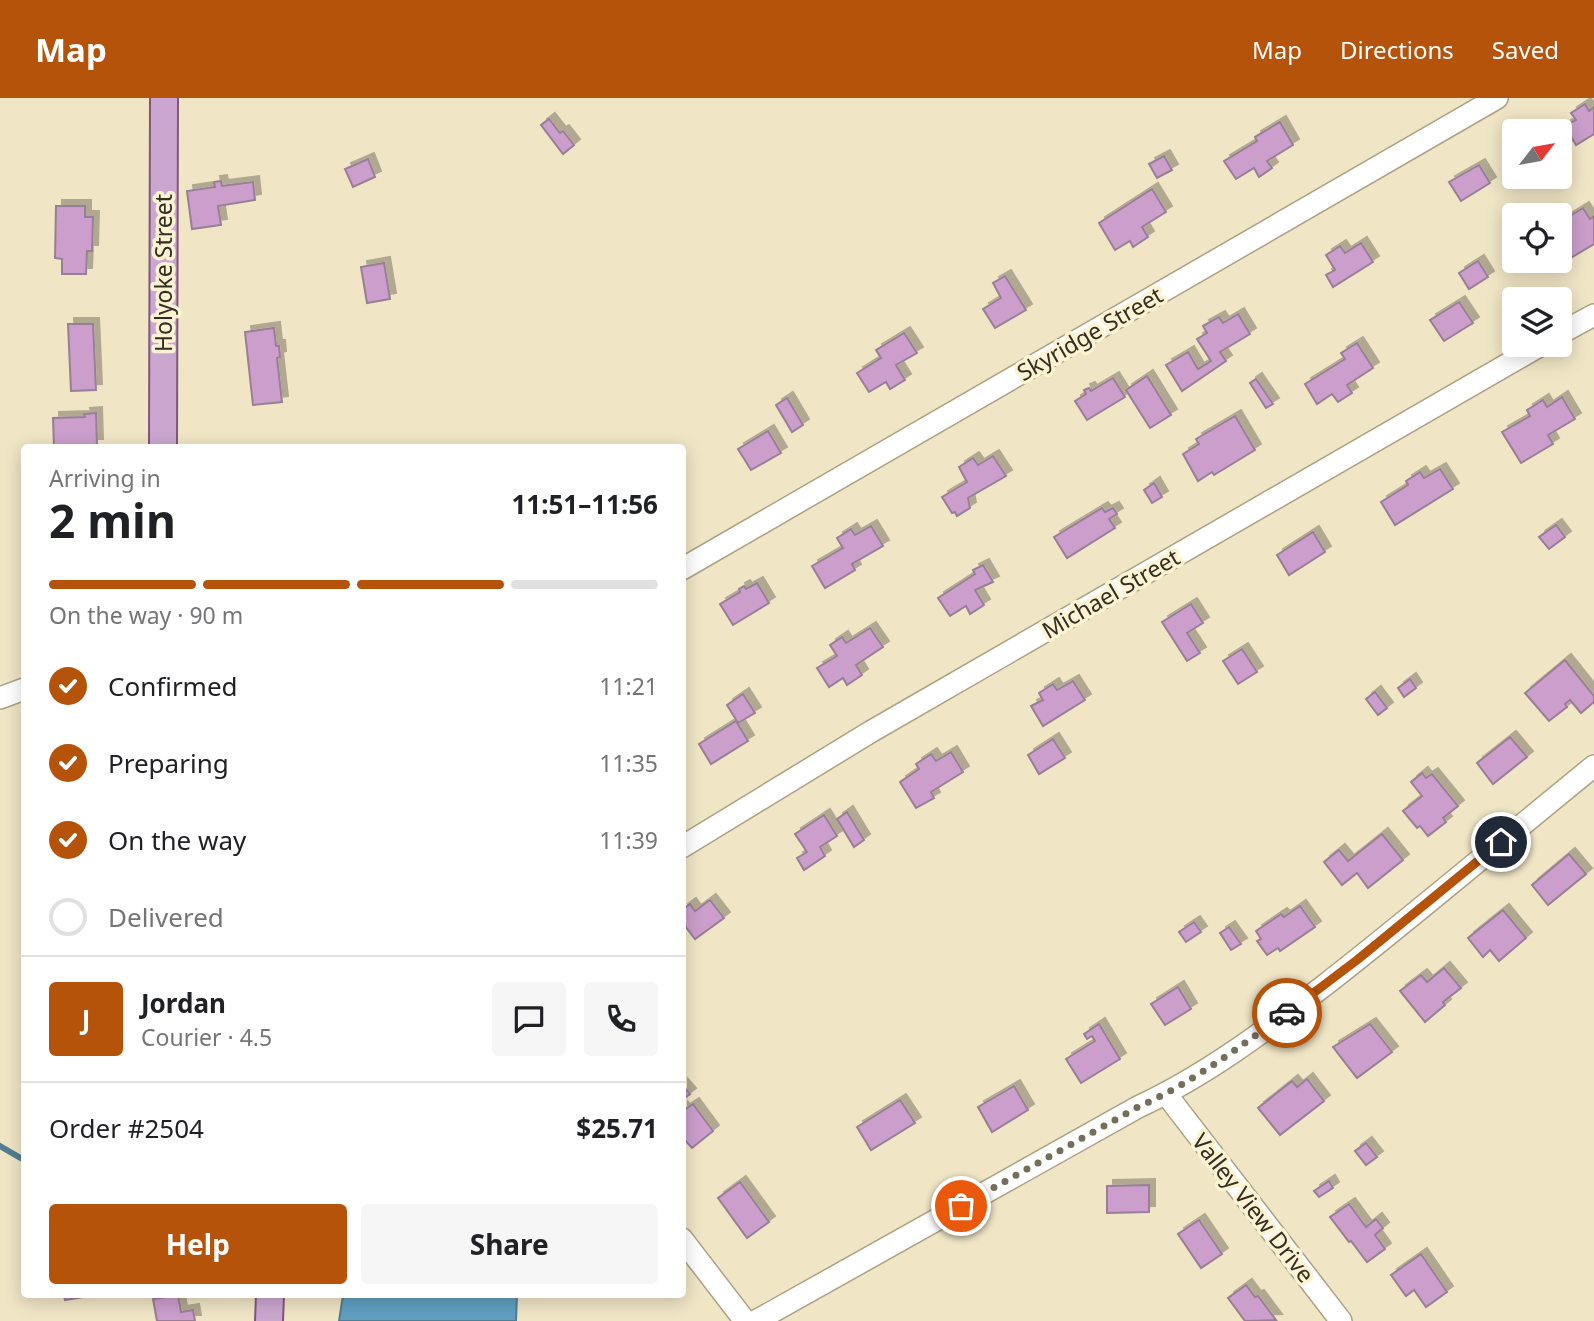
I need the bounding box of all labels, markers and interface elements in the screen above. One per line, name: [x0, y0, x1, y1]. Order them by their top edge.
text: Map: [35, 27, 107, 72]
text: Map: [1252, 33, 1302, 66]
text: Directions: [1340, 33, 1454, 66]
text: Saved: [1492, 33, 1559, 66]
north arrow: [1502, 119, 1572, 189]
map controls: [1502, 119, 1572, 357]
street label: Holyoke Street: [147, 194, 179, 352]
button: locate: [1502, 203, 1572, 273]
street label: Skyridge Street: [1011, 278, 1168, 388]
button: layers: [1502, 287, 1572, 357]
text: Arriving in: [49, 462, 161, 494]
text: 11:51–11:56: [511, 486, 658, 522]
text: 2 min: [49, 489, 176, 551]
street label: Michael Street: [1036, 541, 1185, 646]
text: On the way · 90 m: [49, 599, 243, 631]
icon: check: [49, 667, 87, 705]
text: Confirmed: [108, 668, 238, 704]
text: 11:21: [599, 670, 658, 702]
icon: check: [49, 744, 87, 782]
text: Preparing: [108, 745, 229, 781]
text: 11:35: [599, 747, 658, 779]
pin: [1471, 812, 1531, 872]
icon: check: [49, 821, 87, 859]
text: On the way: [108, 822, 246, 858]
icon: home: [1482, 823, 1520, 861]
text: 11:39: [599, 824, 658, 856]
text: Delivered: [108, 899, 224, 935]
courier: [1252, 978, 1322, 1048]
button: chat: [492, 982, 566, 1056]
button: phone: [584, 982, 658, 1056]
text: Jordan: [141, 985, 226, 1021]
icon: car: [1268, 994, 1306, 1032]
text: J: [82, 1001, 90, 1037]
text: Courier · 4.5: [141, 1021, 272, 1053]
text: Order #2504: [49, 1110, 204, 1146]
text: $25.71: [576, 1110, 658, 1146]
street label: Valley View Drive: [1185, 1126, 1322, 1289]
pin: [931, 1176, 991, 1236]
icon: bag: [942, 1187, 980, 1225]
button: Help: [49, 1204, 347, 1284]
button: Share: [361, 1204, 658, 1284]

